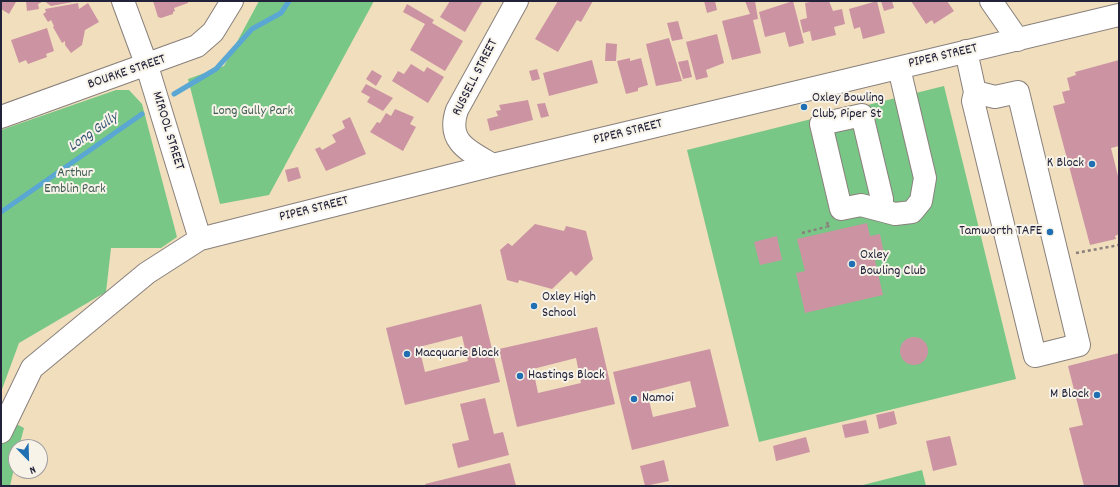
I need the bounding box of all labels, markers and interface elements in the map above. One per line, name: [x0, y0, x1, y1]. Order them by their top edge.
street label: RUSSELL STREET: [449, 37, 503, 119]
street label: PIPER STREET: [907, 41, 979, 73]
street label: BOURKE STREET: [86, 52, 168, 94]
street label: MIROOL STREET: [147, 90, 187, 172]
place label: Oxley Bowling Club, Piper St: [812, 91, 884, 124]
marker: Oxley Bowling Club, Piper St: [799, 102, 809, 112]
park label: Long Gully Park: [213, 104, 293, 120]
water label: Long Gully: [65, 109, 123, 157]
street label: PIPER STREET: [592, 116, 664, 150]
place label: K Block: [1047, 156, 1084, 172]
marker: K Block: [1087, 159, 1097, 169]
park label: Arthur Emblin Park: [44, 166, 106, 198]
street label: PIPER STREET: [278, 193, 350, 227]
place label: Tamworth TAFE: [959, 224, 1042, 240]
marker: Tamworth TAFE: [1045, 227, 1055, 237]
place label: Oxley Bowling Club: [860, 248, 926, 280]
marker: Oxley Bowling Club: [847, 259, 857, 269]
place label: Oxley High School: [542, 290, 596, 322]
marker: Oxley High School: [529, 301, 539, 311]
place label: Macquarie Block: [415, 346, 499, 362]
marker: Macquarie Block: [402, 349, 412, 359]
place label: Hastings Block: [528, 368, 605, 384]
marker: Hastings Block: [515, 371, 525, 381]
place label: M Block: [1050, 387, 1089, 403]
marker: M Block: [1092, 390, 1102, 400]
place label: Namoi: [642, 391, 674, 407]
marker: Namoi: [629, 394, 639, 404]
north arrow: [8, 439, 48, 479]
text: N: [27, 461, 38, 478]

